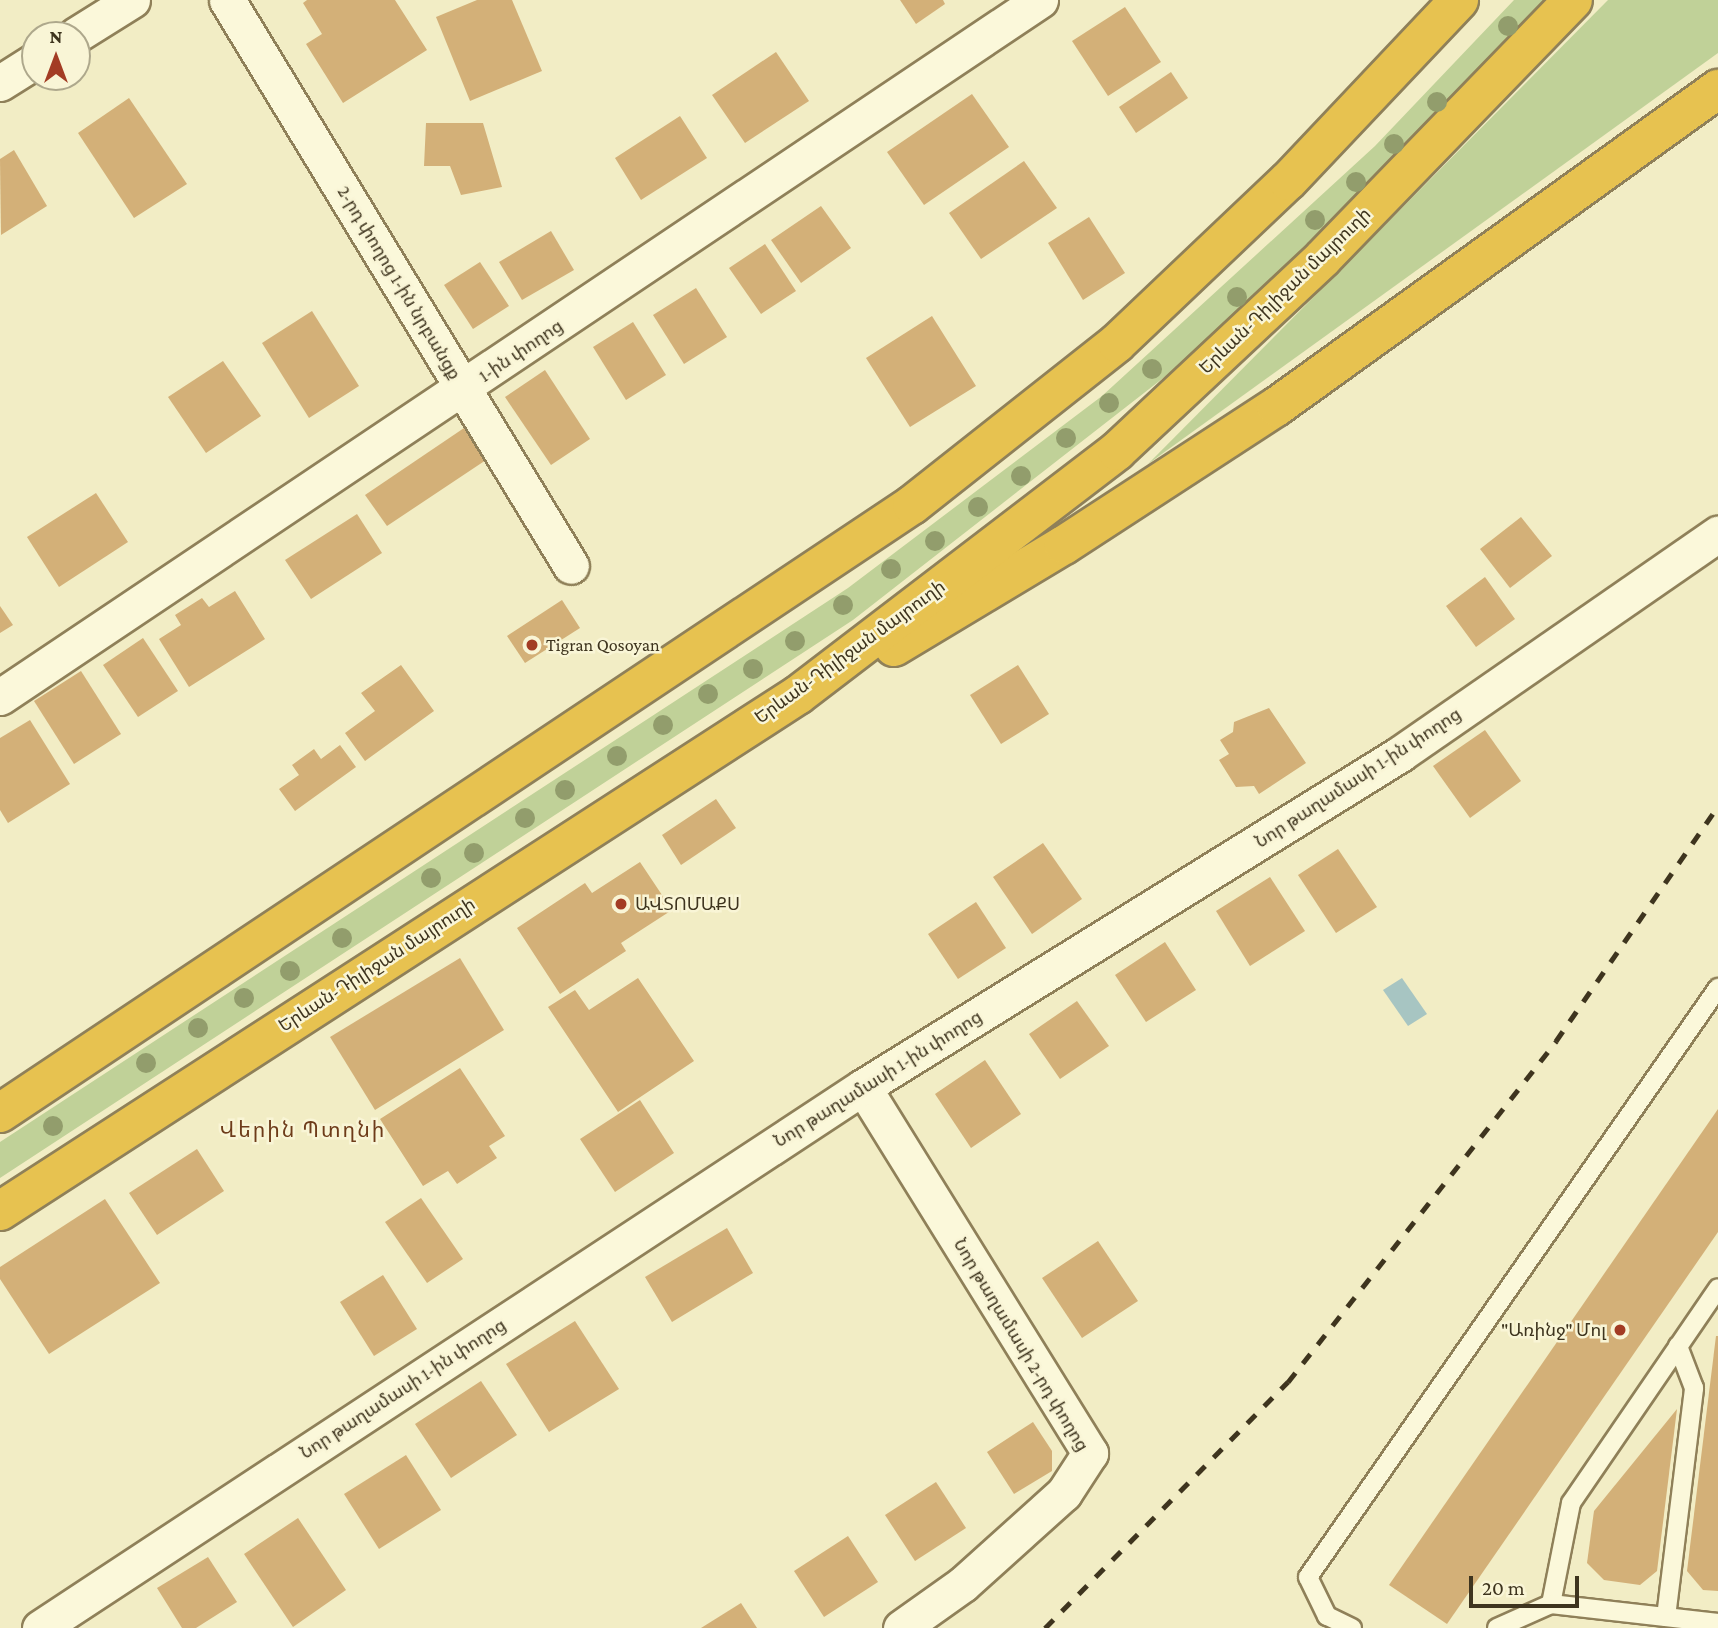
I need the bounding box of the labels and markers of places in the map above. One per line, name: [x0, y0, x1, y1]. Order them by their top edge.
place label: Tigran Qosoyan: [546, 634, 660, 656]
marker: Tigran Qosoyan: [524, 637, 540, 653]
place label: ԱՎՏՈՄԱՔՍ: [635, 893, 740, 915]
marker: ԱՎՏՈՄԱՔՍ: [613, 896, 629, 912]
place label: "Առինջ" Մոլ: [1501, 1319, 1606, 1341]
marker: "Առինջ" Մոլ: [1612, 1322, 1628, 1338]

